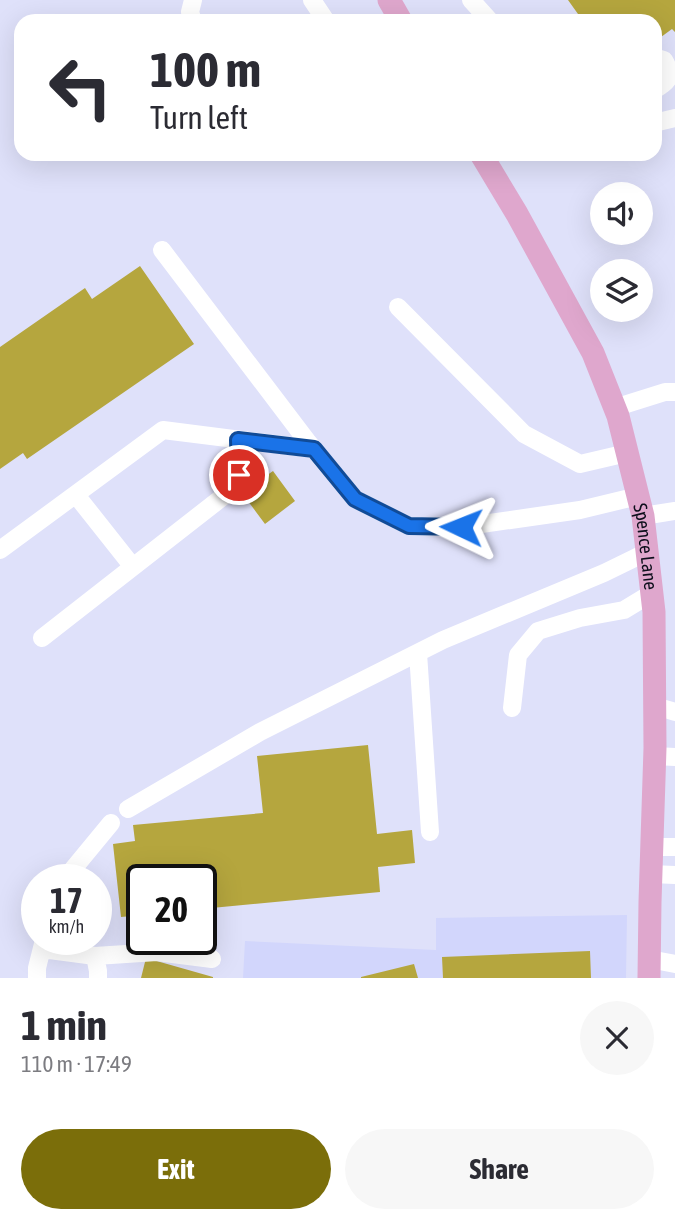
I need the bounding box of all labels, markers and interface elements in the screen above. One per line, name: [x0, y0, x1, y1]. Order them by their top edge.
text: 100 m: [150, 41, 261, 97]
icon: left: [35, 42, 126, 133]
text: Turn left: [150, 99, 248, 136]
map controls: [590, 182, 653, 322]
button: sound: [590, 182, 653, 245]
button: layers: [590, 259, 653, 322]
pin: [209, 445, 269, 505]
icon: arrive: [220, 456, 258, 494]
position arrow: [424, 490, 498, 564]
street label: Spence Lane: [629, 501, 662, 591]
speed limit sign: 20: [126, 864, 217, 955]
text: 17: [50, 880, 83, 920]
text: km/h: [49, 916, 84, 937]
text: 1 min: [21, 1001, 107, 1049]
button: close: [580, 1001, 654, 1075]
text: 110 m · 17:49: [21, 1051, 132, 1077]
button: Exit: [21, 1129, 331, 1209]
button: Share: [345, 1129, 654, 1209]

